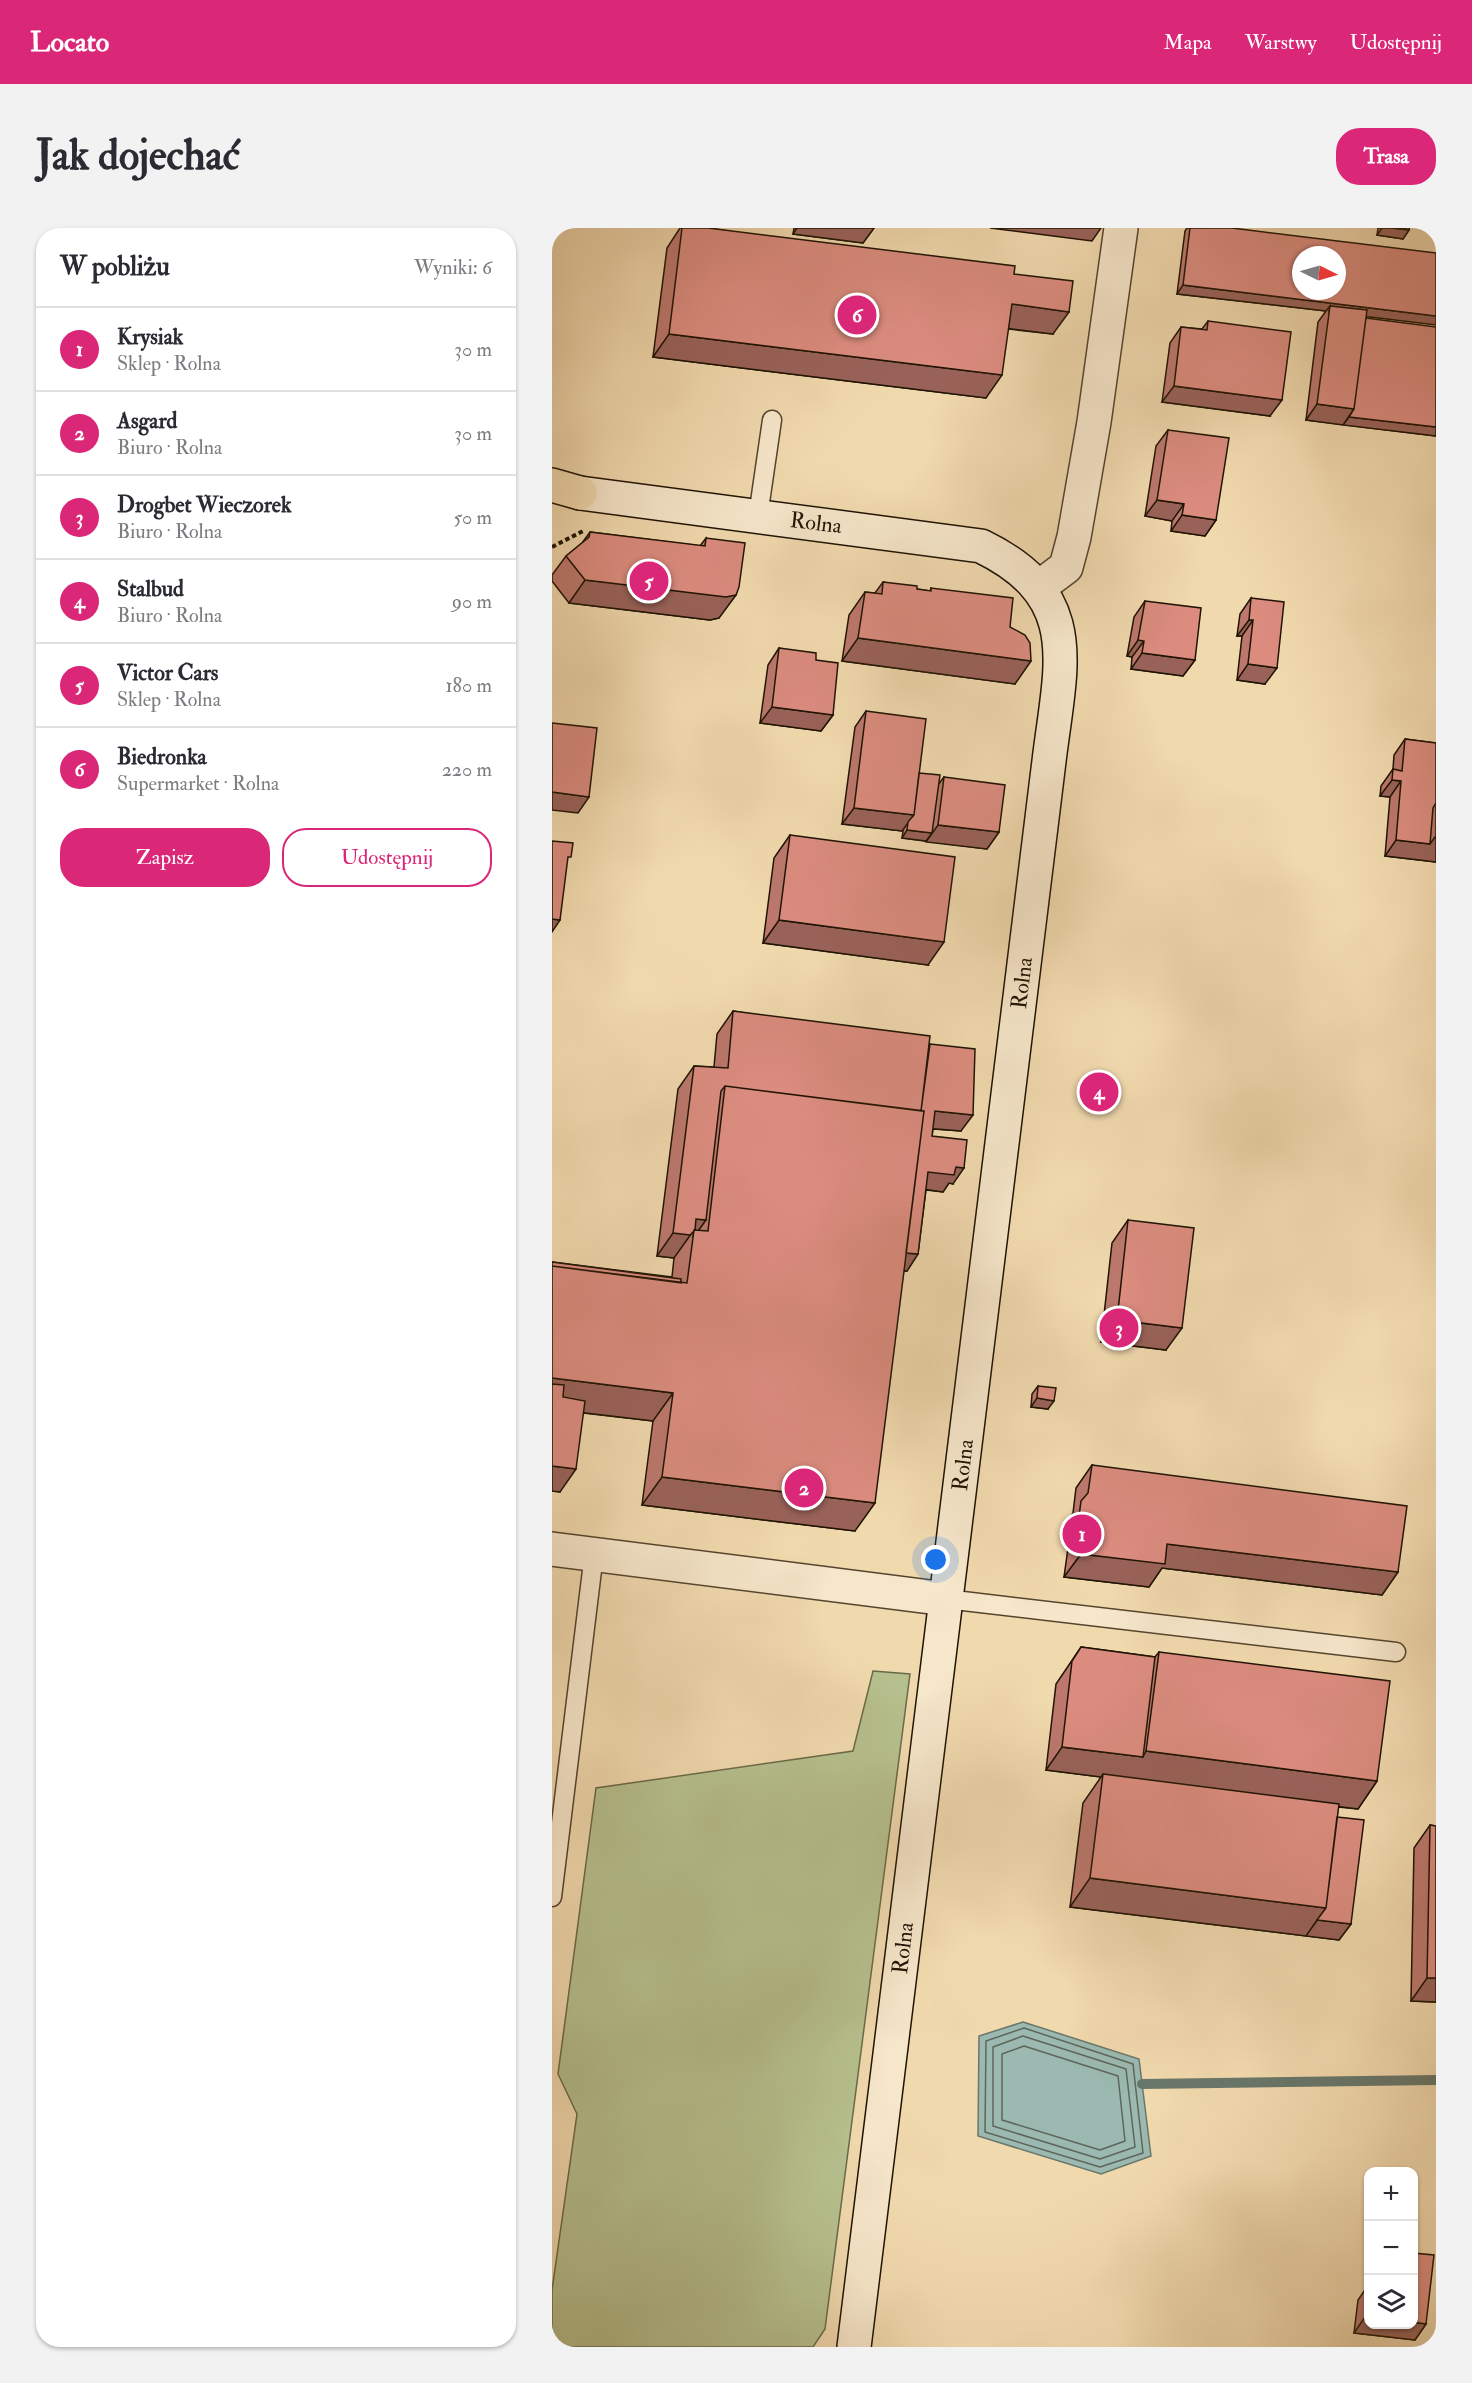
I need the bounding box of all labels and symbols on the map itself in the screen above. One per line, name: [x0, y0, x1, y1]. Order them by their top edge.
north arrow: [1292, 246, 1346, 300]
pin: 6: [838, 292, 876, 338]
street label: Rolna: [788, 506, 844, 540]
pin: 5: [630, 558, 668, 604]
street label: Rolna: [1005, 955, 1039, 1011]
pin: 4: [1080, 1070, 1118, 1114]
pin: 3: [1100, 1306, 1138, 1350]
street label: Rolna: [946, 1437, 980, 1493]
pin: 2: [784, 1466, 824, 1510]
pin: 1: [1062, 1512, 1102, 1556]
your location: [921, 1545, 950, 1574]
street label: Rolna: [886, 1920, 920, 1976]

